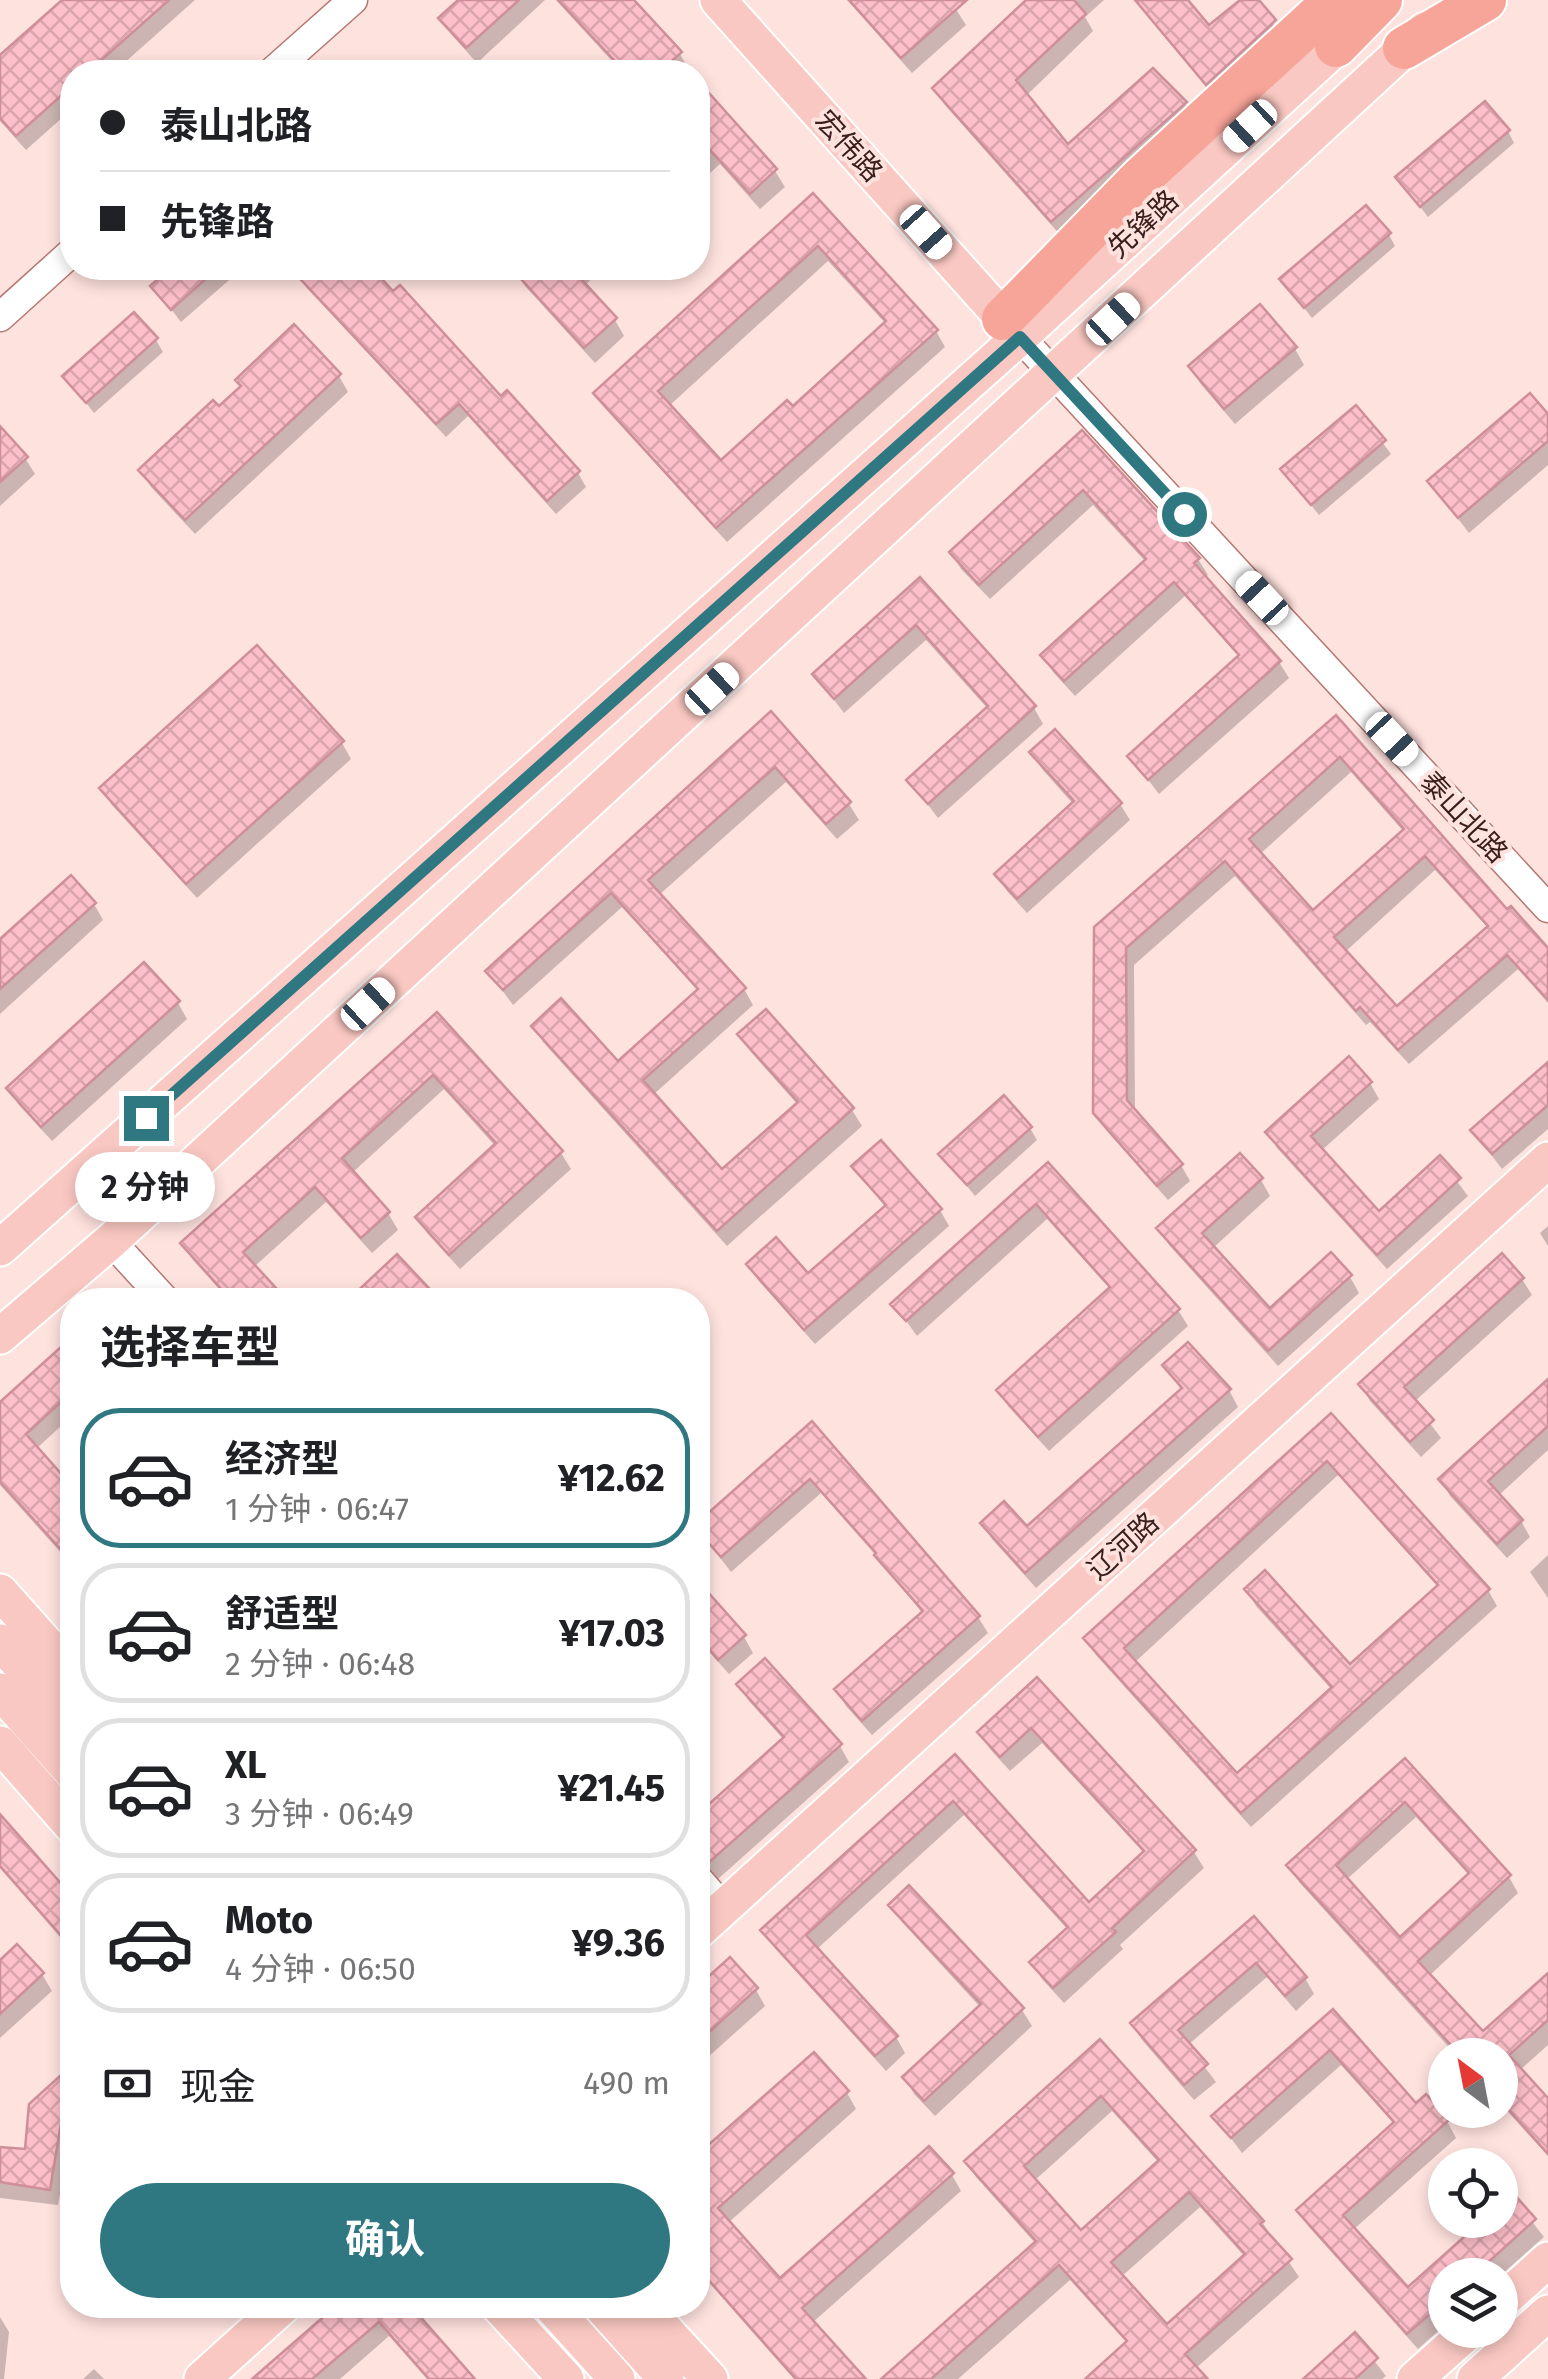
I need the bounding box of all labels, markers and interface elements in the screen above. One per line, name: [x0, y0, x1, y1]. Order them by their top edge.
car: [1218, 95, 1282, 157]
text: 泰山北路: [160, 103, 312, 149]
street label: 宏伟路: [809, 104, 889, 188]
street label: 先锋路: [1101, 183, 1185, 265]
text: 先锋路: [160, 199, 274, 245]
car: [895, 200, 957, 264]
car: [1081, 288, 1145, 350]
route start: [1162, 492, 1207, 537]
car: [1231, 566, 1293, 630]
car: [680, 658, 744, 720]
car: [1361, 707, 1423, 771]
street label: 泰山北路: [1414, 765, 1514, 869]
car: [336, 973, 400, 1035]
route end: [124, 1096, 169, 1141]
callout: 2 分钟: [76, 1153, 216, 1223]
text: 2 分钟: [101, 1168, 189, 1206]
text: 选择车型: [100, 1321, 280, 1375]
icon: car: [105, 1433, 195, 1523]
text: 经济型: [225, 1436, 339, 1482]
text: ¥12.62: [558, 1455, 665, 1501]
text: 1 分钟 · 06:47: [225, 1490, 409, 1528]
street label: 辽河路: [1081, 1506, 1165, 1586]
icon: car: [105, 1588, 195, 1678]
text: 舒适型: [225, 1591, 339, 1637]
text: ¥17.03: [559, 1610, 665, 1656]
text: 2 分钟 · 06:48: [225, 1645, 415, 1683]
text: XL: [225, 1742, 267, 1788]
icon: car: [105, 1743, 195, 1833]
text: ¥21.45: [558, 1765, 665, 1811]
text: 3 分钟 · 06:49: [225, 1795, 414, 1833]
text: Moto: [225, 1897, 313, 1943]
icon: car: [105, 1898, 195, 1988]
text: ¥9.36: [572, 1920, 665, 1966]
text: 4 分钟 · 06:50: [225, 1950, 416, 1988]
north arrow: [1428, 2038, 1518, 2128]
map controls: [1428, 2038, 1518, 2348]
icon: cash: [100, 2056, 155, 2111]
text: 现金: [180, 2064, 256, 2110]
text: 490 m: [583, 2064, 670, 2102]
button: locate: [1428, 2148, 1518, 2238]
button: 确认: [100, 2183, 670, 2298]
button: layers: [1428, 2258, 1518, 2348]

